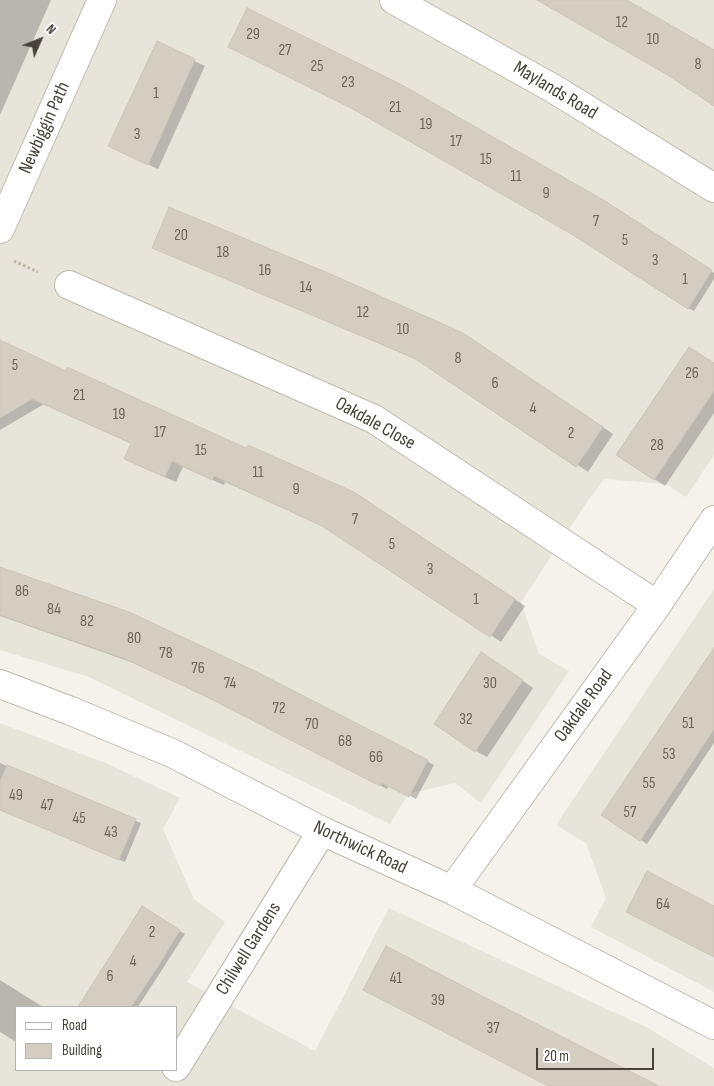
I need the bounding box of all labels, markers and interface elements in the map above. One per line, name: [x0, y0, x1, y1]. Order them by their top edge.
house number: 12: [616, 13, 628, 33]
north arrow: [15, 15, 65, 65]
text: N: [42, 21, 60, 38]
house number: 29: [246, 25, 260, 45]
house number: 10: [647, 30, 659, 50]
house number: 27: [278, 41, 292, 61]
house number: 8: [694, 55, 702, 75]
house number: 25: [310, 57, 324, 77]
street label: Maylands Road: [509, 57, 601, 125]
house number: 23: [341, 73, 355, 93]
street label: Newbiggin Path: [15, 79, 75, 177]
house number: 1: [153, 84, 159, 104]
house number: 21: [389, 98, 401, 118]
house number: 19: [420, 115, 432, 135]
house number: 3: [134, 125, 140, 145]
house number: 17: [450, 132, 462, 152]
house number: 15: [480, 150, 492, 170]
house number: 11: [510, 167, 522, 187]
house number: 9: [542, 184, 550, 204]
house number: 7: [593, 212, 599, 232]
house number: 20: [174, 226, 188, 246]
house number: 5: [622, 231, 628, 251]
house number: 18: [217, 243, 229, 263]
house number: 3: [652, 251, 658, 271]
house number: 16: [259, 261, 271, 281]
house number: 1: [682, 270, 688, 290]
house number: 14: [300, 278, 312, 298]
house number: 12: [357, 303, 369, 323]
house number: 10: [397, 320, 409, 340]
house number: 8: [454, 349, 462, 369]
house number: 5: [12, 356, 18, 376]
house number: 26: [685, 364, 699, 384]
house number: 6: [491, 374, 499, 394]
house number: 21: [73, 386, 85, 406]
street label: Oakdale Close: [331, 393, 419, 455]
house number: 4: [530, 399, 536, 419]
house number: 19: [113, 405, 125, 425]
house number: 17: [154, 423, 166, 443]
house number: 2: [568, 424, 574, 444]
house number: 28: [650, 436, 664, 456]
house number: 15: [195, 441, 207, 461]
house number: 11: [252, 463, 264, 483]
house number: 9: [292, 480, 300, 500]
house number: 7: [352, 510, 358, 530]
house number: 5: [389, 535, 395, 555]
house number: 3: [427, 560, 433, 580]
house number: 86: [15, 582, 29, 602]
house number: 1: [473, 590, 479, 610]
house number: 84: [47, 600, 61, 620]
house number: 82: [80, 612, 94, 632]
house number: 80: [127, 629, 141, 649]
house number: 78: [159, 644, 173, 664]
house number: 76: [191, 659, 205, 679]
street label: Oakdale Road: [550, 665, 618, 747]
house number: 74: [224, 674, 236, 694]
house number: 30: [483, 674, 497, 694]
house number: 72: [273, 699, 285, 719]
house number: 32: [459, 710, 473, 730]
house number: 51: [682, 714, 694, 734]
house number: 70: [305, 715, 319, 735]
house number: 68: [338, 732, 352, 752]
house number: 53: [662, 745, 676, 765]
house number: 66: [369, 748, 383, 768]
house number: 55: [643, 774, 655, 794]
house number: 49: [9, 786, 23, 806]
house number: 47: [41, 796, 53, 816]
house number: 57: [624, 803, 636, 823]
house number: 45: [72, 809, 86, 829]
street label: Northwick Road: [309, 816, 411, 880]
house number: 43: [104, 823, 118, 843]
house number: 64: [656, 895, 670, 915]
street label: Chilwell Gardens: [211, 898, 287, 1000]
house number: 2: [149, 923, 155, 943]
house number: 4: [130, 952, 136, 972]
house number: 6: [106, 967, 114, 987]
house number: 41: [390, 969, 402, 989]
house number: 39: [431, 991, 445, 1011]
legend: [15, 1006, 178, 1071]
text: Road: [62, 1016, 87, 1035]
house number: 37: [486, 1019, 500, 1039]
scale bar: [539, 1038, 656, 1070]
text: Building: [62, 1041, 102, 1060]
text: 20 m: [544, 1047, 569, 1066]

